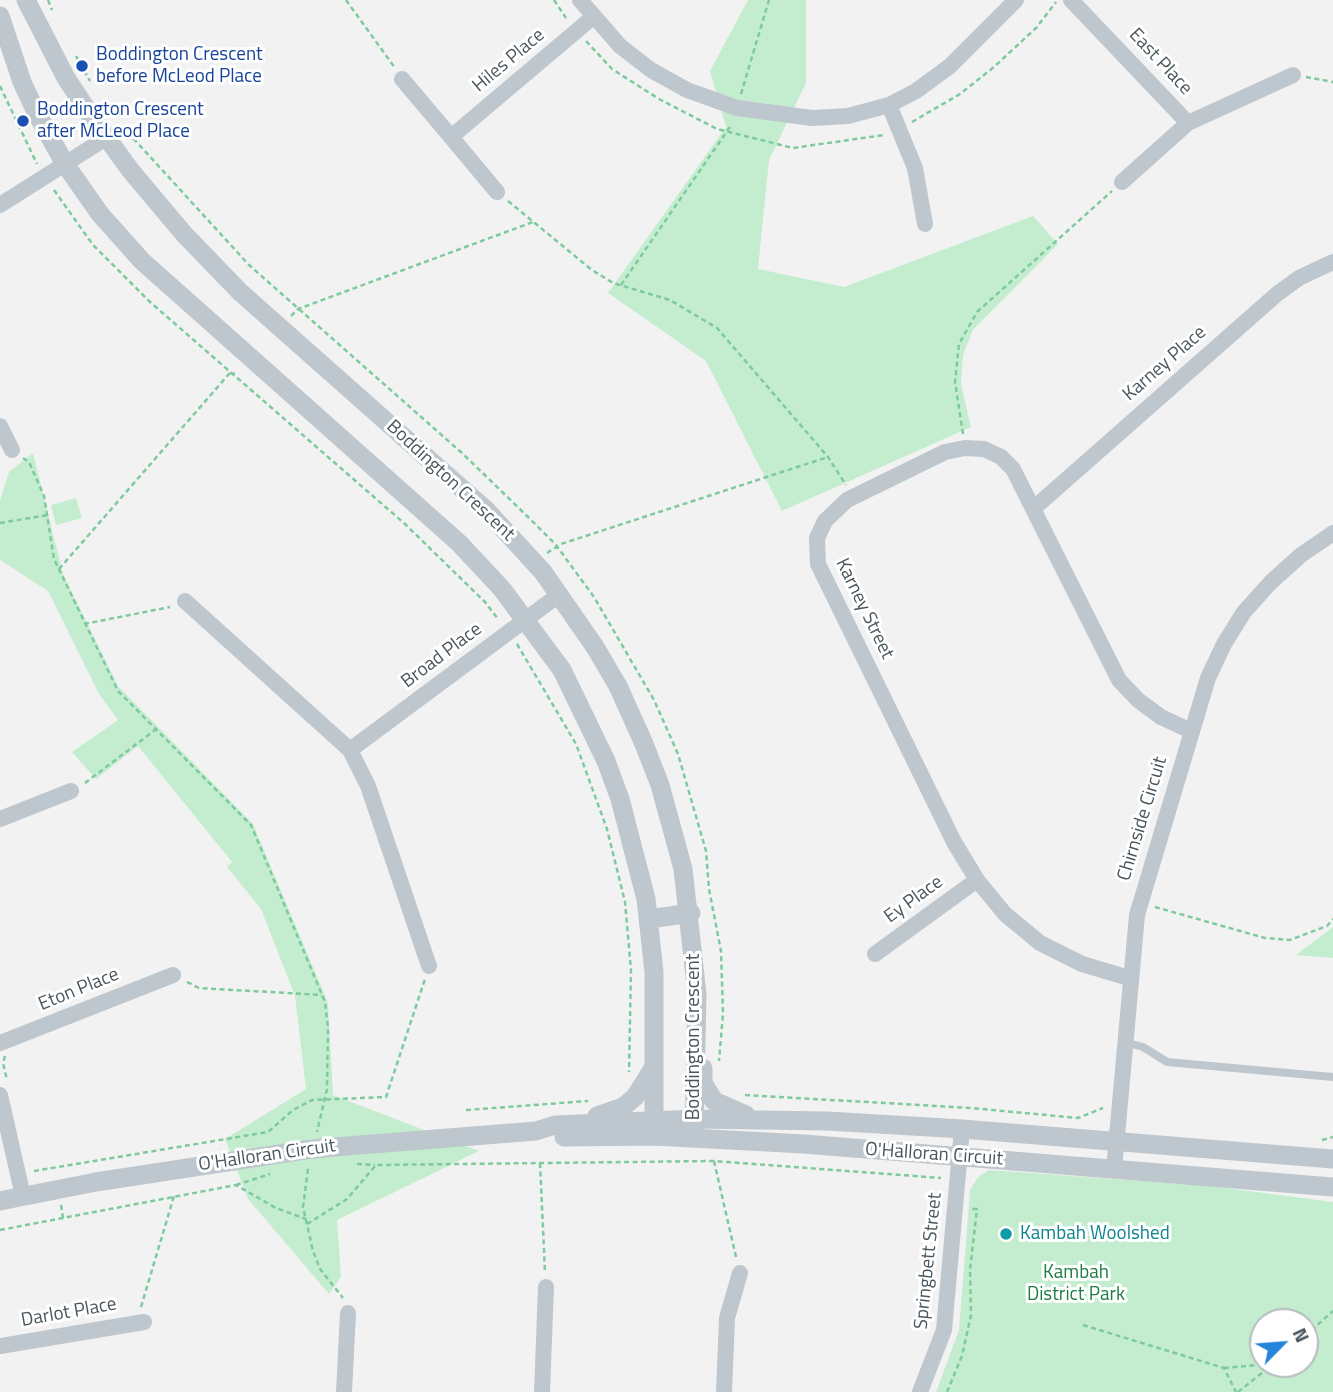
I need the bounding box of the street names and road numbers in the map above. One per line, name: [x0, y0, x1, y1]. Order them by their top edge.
street label: Hiles Place: [468, 24, 550, 98]
street label: East Place: [1123, 24, 1197, 100]
street label: Karney Place: [1119, 322, 1211, 406]
street label: Boddington Crescent: [381, 416, 519, 546]
street label: Karney Street: [830, 555, 898, 663]
street label: Broad Place: [397, 618, 487, 694]
street label: Chirnside Circuit: [1113, 754, 1173, 884]
street label: Ey Place: [880, 871, 948, 929]
street label: Boddington Crescent: [683, 954, 705, 1120]
street label: Eton Place: [36, 964, 122, 1016]
street label: O'Halloran Circuit: [197, 1135, 337, 1177]
street label: O'Halloran Circuit: [864, 1139, 1004, 1171]
street label: Springbett Street: [910, 1192, 948, 1330]
street label: Darlot Place: [20, 1293, 118, 1333]

